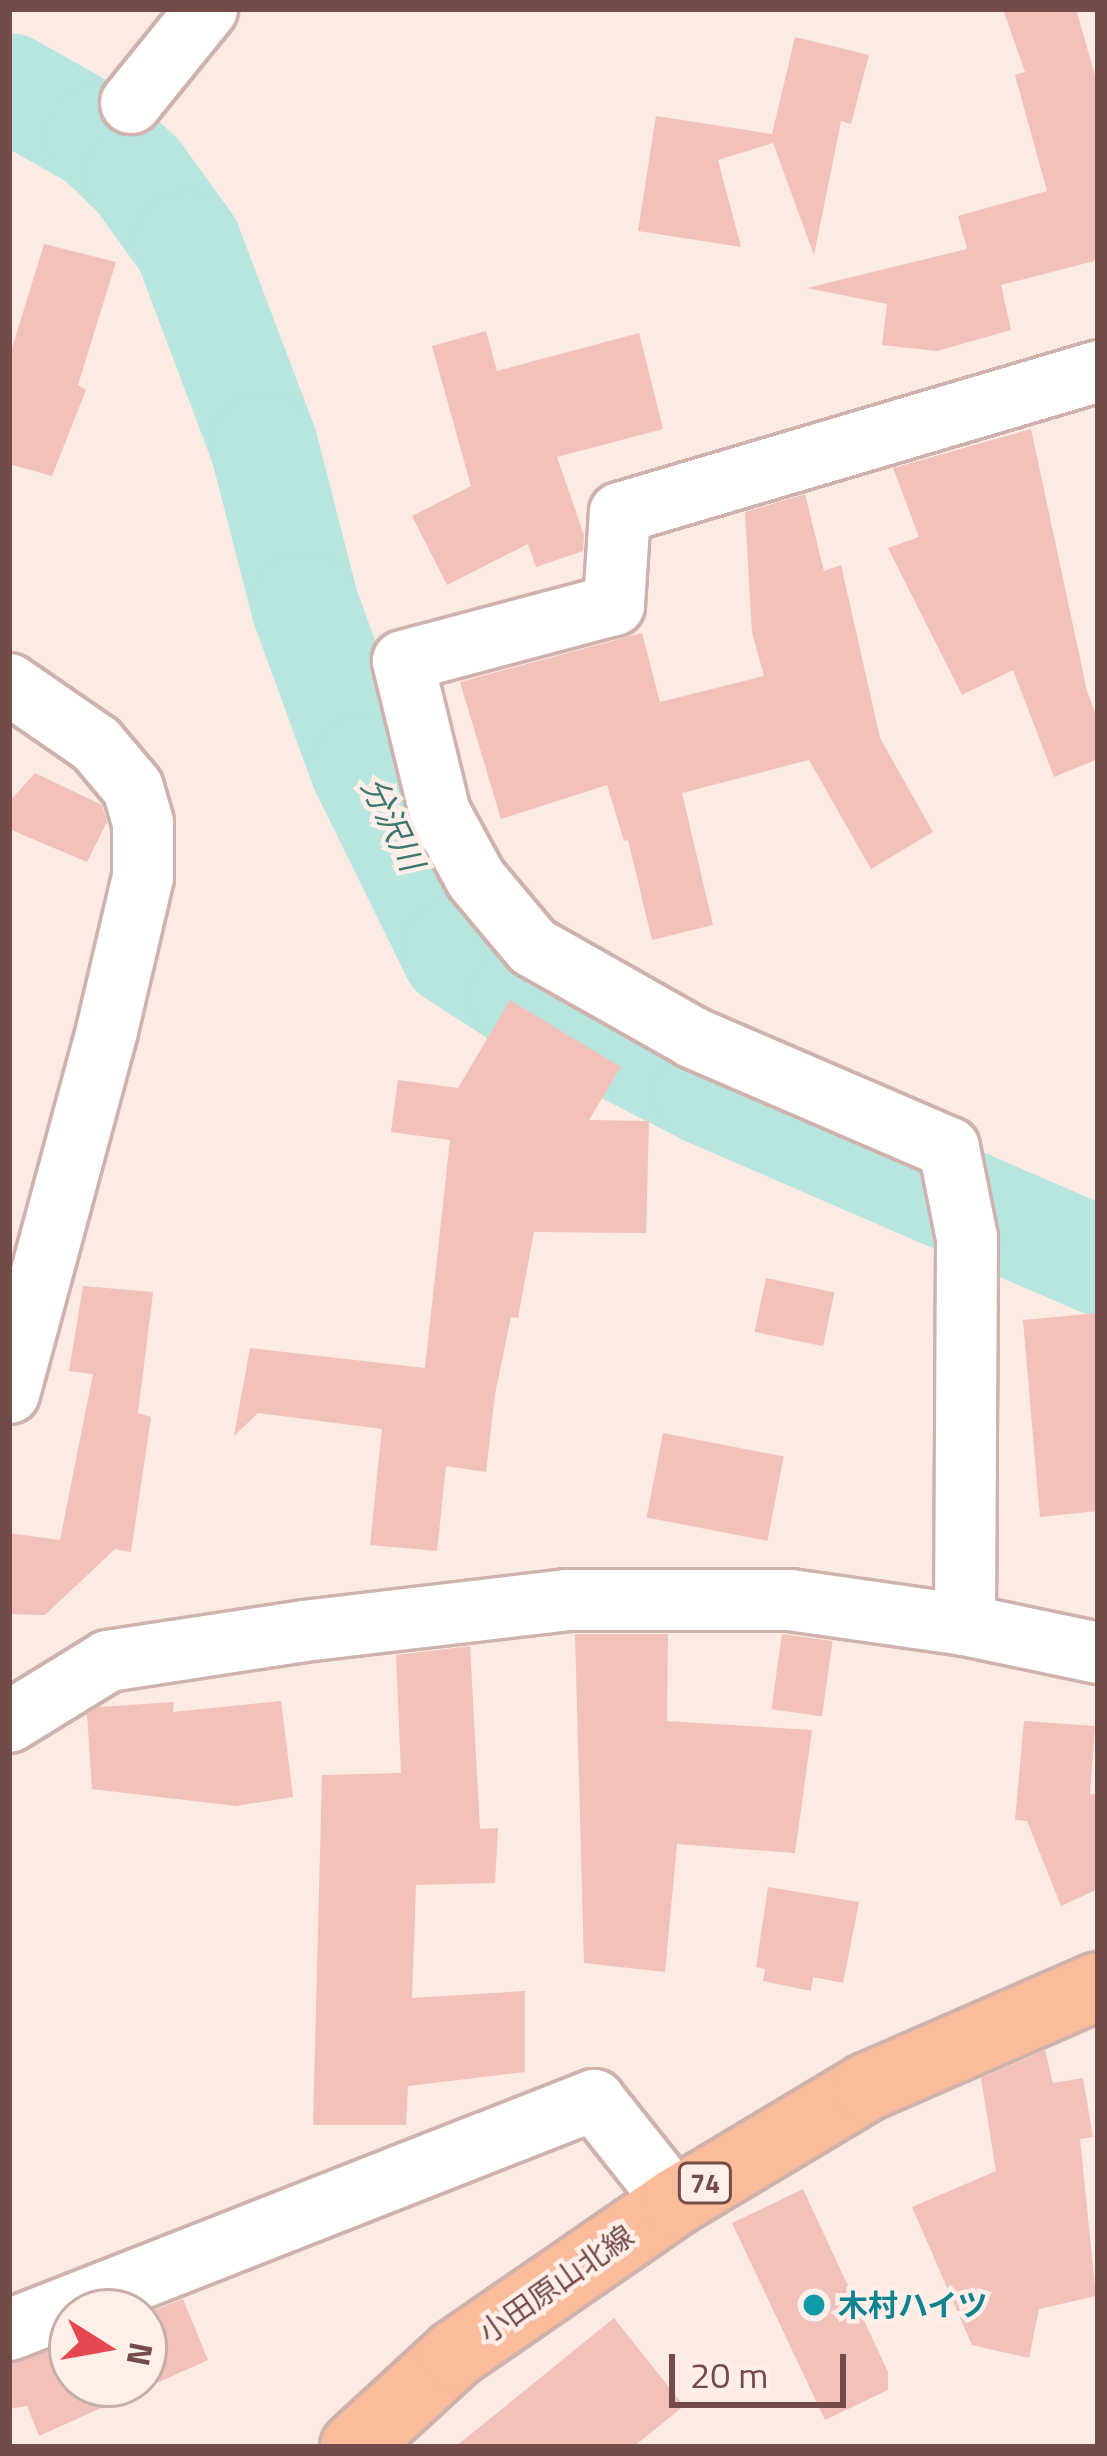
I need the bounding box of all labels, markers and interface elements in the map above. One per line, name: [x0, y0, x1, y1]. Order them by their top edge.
water label: 分沢川: [353, 771, 431, 877]
road number: 74: [675, 2162, 735, 2204]
street label: 小田原山北線: [472, 2218, 640, 2350]
place label: 木村ハイツ: [838, 2287, 988, 2323]
north arrow: [48, 2288, 168, 2408]
marker: 木村ハイツ: [801, 2292, 827, 2318]
scale bar: [675, 2330, 852, 2404]
text: N: [114, 2338, 167, 2370]
text: 20 m: [690, 2347, 768, 2402]

